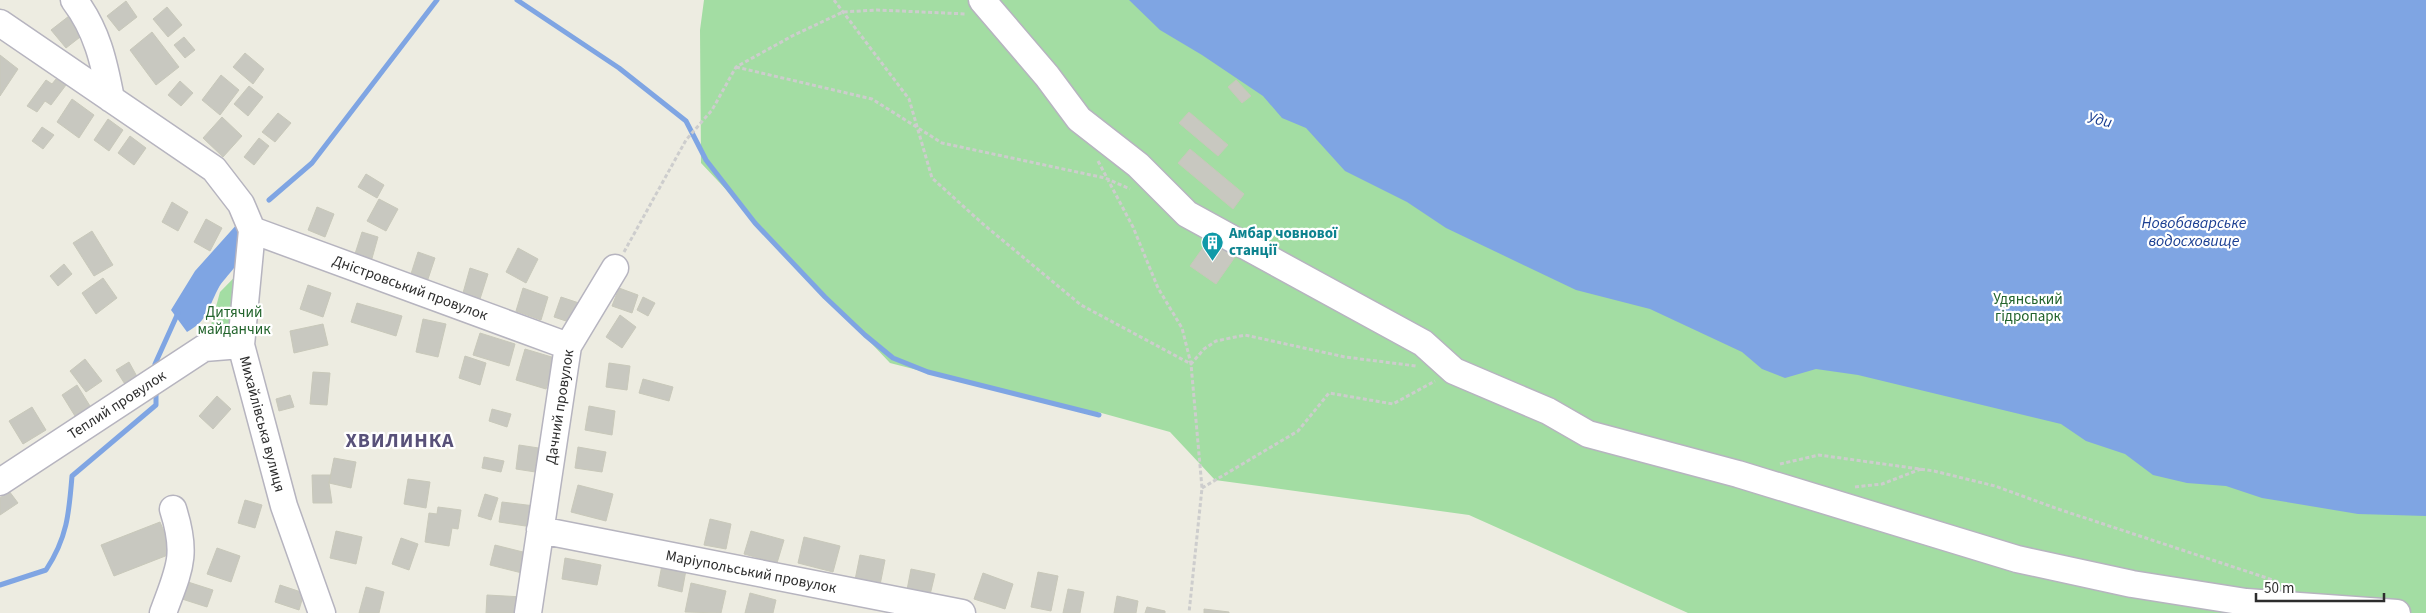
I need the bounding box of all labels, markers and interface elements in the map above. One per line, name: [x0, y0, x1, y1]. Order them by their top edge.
water label: Уди: [2086, 107, 2114, 133]
water label: Новобаварське водосховище: [2141, 212, 2247, 252]
place label: Амбар човнової станції: [1228, 223, 1338, 261]
building icon: Амбар човнової станції: [1201, 230, 1225, 261]
street label: Дністровський провулок: [329, 250, 491, 326]
park label: Удянський гідропарк: [1993, 289, 2063, 327]
park label: Дитячий майданчик: [197, 302, 271, 340]
street label: Дачний провулок: [541, 347, 580, 466]
street label: Михайлівська вулиця: [234, 354, 290, 494]
street label: Теплий провулок: [64, 365, 171, 445]
district label: ХВИЛИНКА: [346, 427, 454, 455]
street label: Маріупольський провулок: [664, 545, 839, 599]
scale bar: [2256, 570, 2384, 602]
text: 50 m: [2264, 578, 2294, 599]

